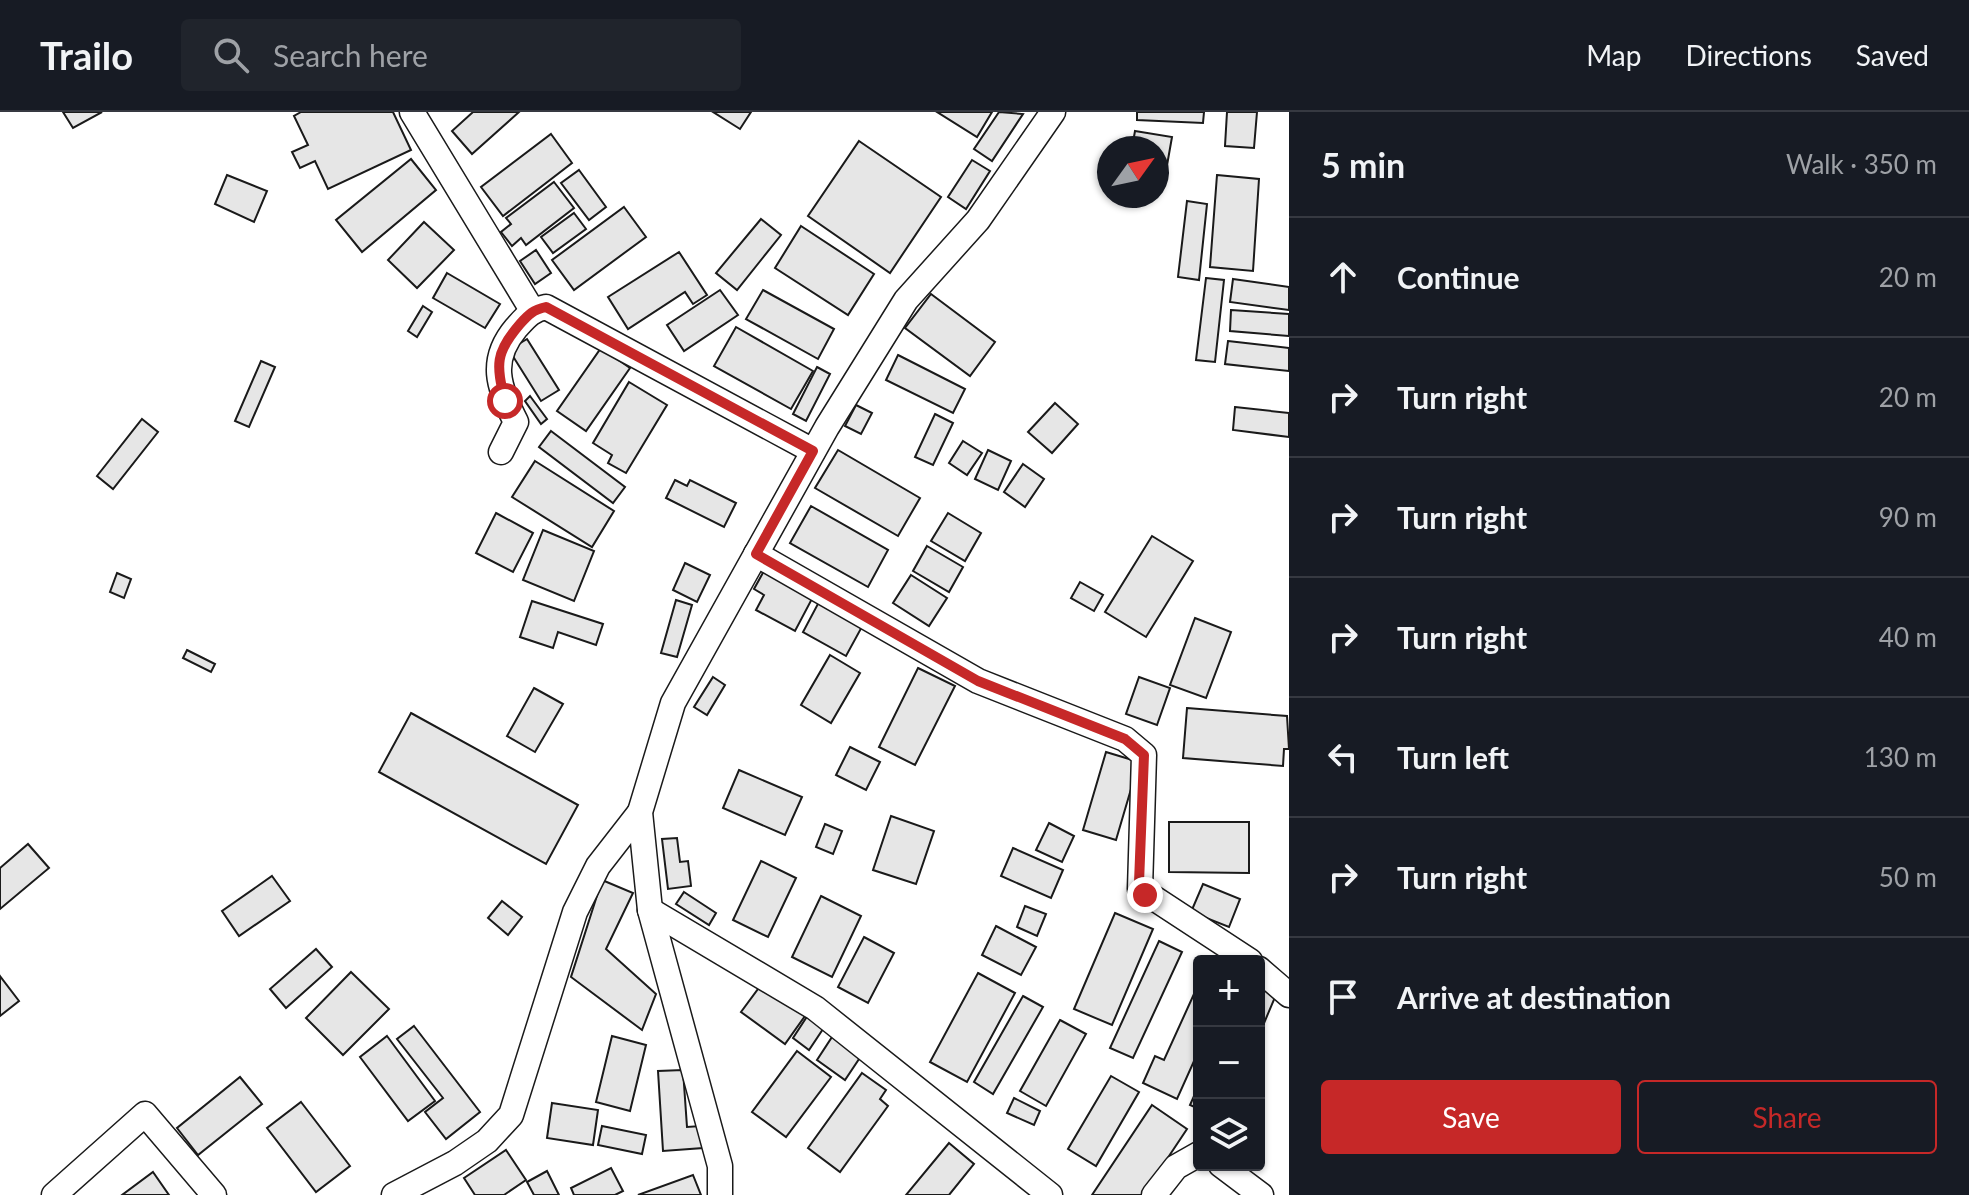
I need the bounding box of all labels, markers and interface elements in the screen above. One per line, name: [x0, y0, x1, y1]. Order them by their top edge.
search box: [181, 19, 741, 91]
text: Trailo: [40, 32, 133, 78]
icon: search: [209, 33, 253, 77]
text: Search here: [273, 37, 428, 73]
text: Map: [1586, 38, 1641, 72]
text: Directions: [1685, 38, 1812, 72]
text: Saved: [1856, 38, 1929, 72]
north arrow: [1097, 136, 1169, 208]
text: 5 min: [1321, 144, 1405, 185]
text: Walk · 350 m: [1786, 148, 1937, 180]
icon: ahead: [1321, 255, 1365, 299]
text: Continue: [1397, 259, 1520, 295]
text: 20 m: [1879, 261, 1937, 293]
icon: right: [1321, 375, 1365, 419]
text: Turn right: [1397, 379, 1527, 415]
text: 20 m: [1879, 381, 1937, 413]
route start: [487, 383, 523, 419]
icon: right: [1321, 495, 1365, 539]
text: Turn right: [1397, 499, 1527, 535]
text: 90 m: [1879, 501, 1937, 533]
icon: right: [1321, 615, 1365, 659]
text: Turn right: [1397, 619, 1527, 655]
text: 40 m: [1879, 621, 1937, 653]
icon: left: [1321, 735, 1365, 779]
text: Turn left: [1397, 739, 1509, 775]
text: 130 m: [1864, 741, 1937, 773]
icon: right: [1321, 855, 1365, 899]
text: Turn right: [1397, 859, 1527, 895]
text: 50 m: [1879, 861, 1937, 893]
route end: [1127, 877, 1163, 913]
map controls: [1193, 955, 1265, 1171]
button: +: [1193, 955, 1265, 1027]
icon: arrive: [1321, 975, 1365, 1019]
text: Arrive at destination: [1397, 979, 1671, 1015]
button: −: [1193, 1027, 1265, 1099]
button: Save: [1321, 1080, 1621, 1154]
button: Share: [1637, 1080, 1937, 1154]
button: layers: [1193, 1099, 1265, 1171]

